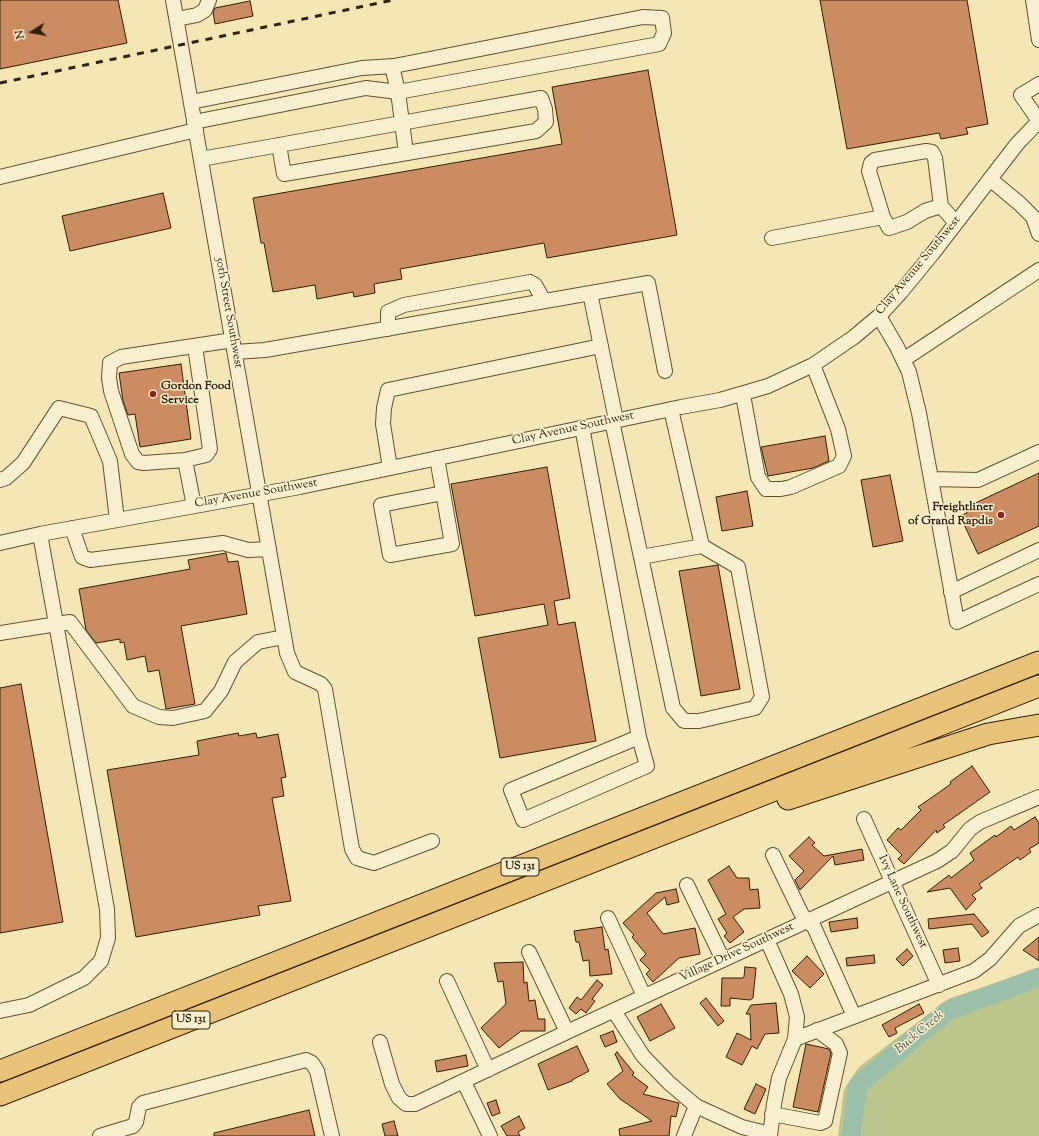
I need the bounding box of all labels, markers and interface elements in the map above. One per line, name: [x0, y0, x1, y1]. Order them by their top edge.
north arrow: [12, 12, 52, 52]
text: N: [12, 28, 29, 40]
street label: Clay Avenue Southwest: [874, 214, 964, 318]
street label: 50th Street Southwest: [211, 256, 245, 370]
place label: Gordon Food Service: [161, 380, 231, 408]
marker: Gordon Food Service: [148, 389, 158, 399]
street label: Clay Avenue Southwest: [511, 409, 635, 449]
street label: Clay Avenue Southwest: [194, 476, 318, 512]
place label: Freightliner of Grand Rapdis: [908, 501, 993, 529]
marker: Freightliner of Grand Rapdis: [996, 510, 1006, 520]
street label: Ivy Lane Southwest: [874, 853, 930, 951]
road number: US 131: [501, 858, 539, 876]
street label: Village Drive Southwest: [678, 920, 796, 986]
water label: Buck Creek: [893, 1008, 947, 1058]
road number: US 131: [172, 1011, 210, 1029]

